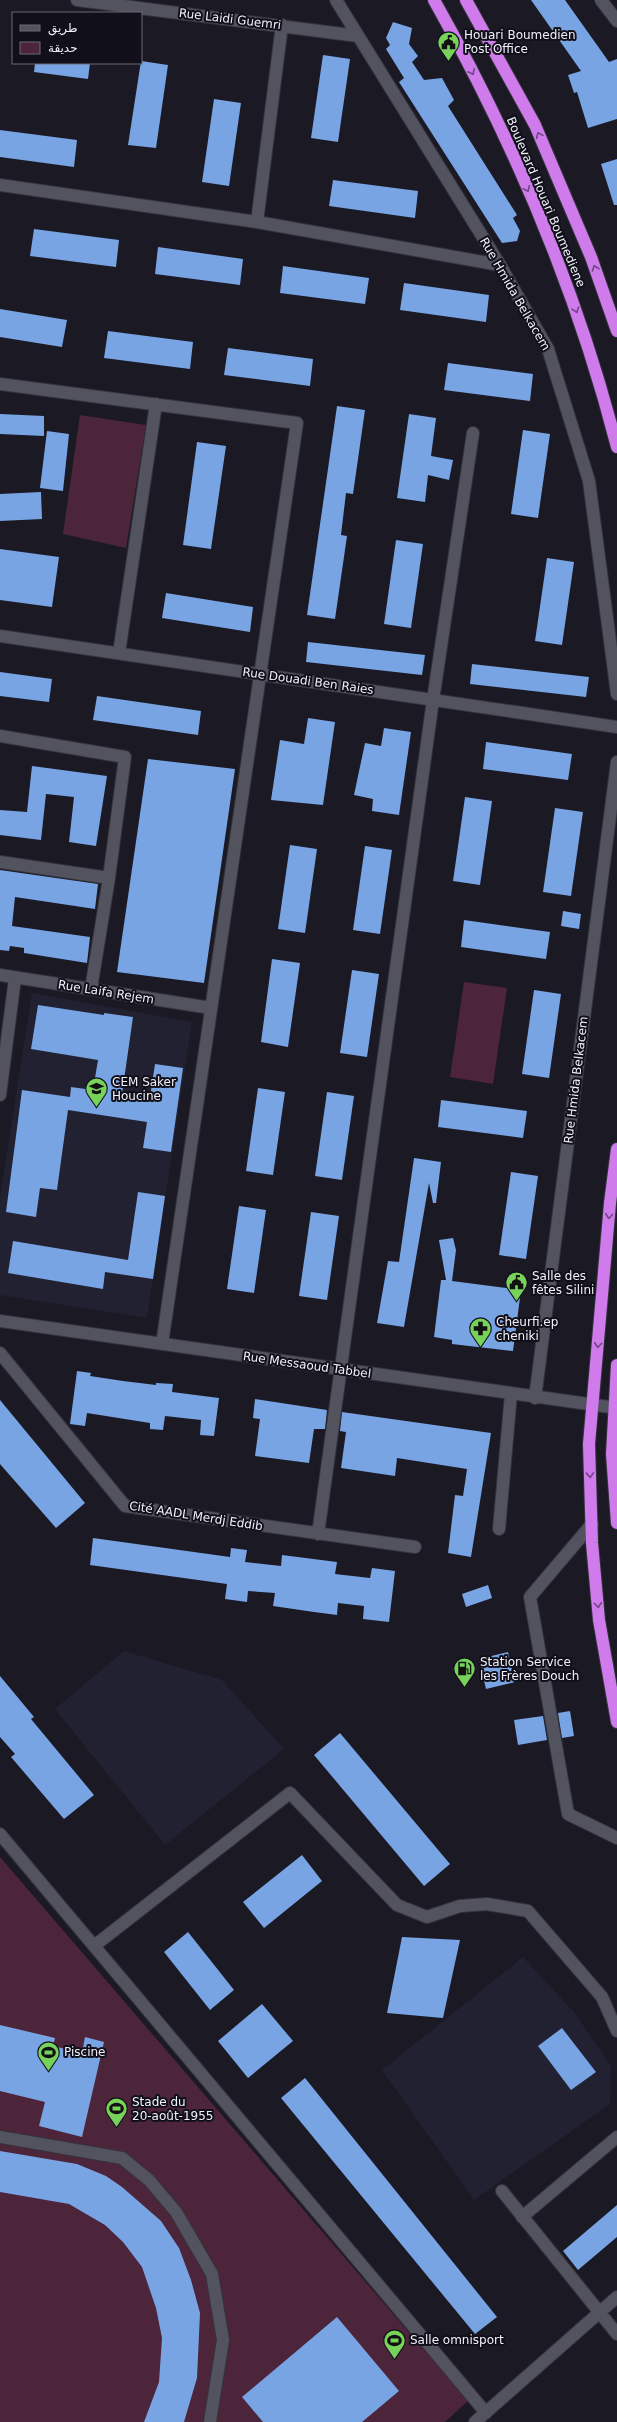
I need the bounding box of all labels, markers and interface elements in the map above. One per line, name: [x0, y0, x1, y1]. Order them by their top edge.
street label: Rue Laidi Guemri: [178, 6, 282, 32]
legend: [12, 12, 142, 64]
text: طريق: [48, 21, 78, 36]
place label: Houari Boumedien Post Office: [464, 28, 576, 56]
public building icon: Houari Boumedien Post Office: [436, 29, 462, 62]
text: حديقة: [48, 41, 78, 55]
one-way arrow: [467, 67, 475, 75]
street label: Boulevard Houari Boumediene: [504, 115, 588, 289]
one-way arrow: [536, 132, 544, 139]
one-way arrow: [522, 185, 530, 193]
street label: Rue Hmida Belkacem: [477, 235, 553, 353]
one-way arrow: [591, 264, 600, 271]
one-way arrow: [571, 306, 579, 313]
street label: Rue Douadi Ben Raies: [241, 665, 375, 697]
street label: Rue Laifa Rejem: [57, 978, 155, 1006]
street label: Rue Hmida Belkacem: [561, 1016, 591, 1144]
place label: CEM Saker Houcine: [112, 1075, 176, 1103]
school or university icon: CEM Saker Houcine: [83, 1076, 109, 1109]
one-way arrow: [605, 1213, 614, 1219]
place label: Salle des fêtes Silini: [532, 1269, 594, 1297]
public building icon: Salle des fêtes Silini: [504, 1270, 530, 1303]
place label: Cheurfi.ep cheniki: [496, 1315, 558, 1343]
pharmacy icon: Cheurfi.ep cheniki: [468, 1316, 494, 1349]
one-way arrow: [594, 1342, 603, 1348]
street label: Rue Messaoud Tabbel: [242, 1349, 372, 1381]
one-way arrow: [586, 1472, 595, 1478]
street label: Cité AADL Merdj Eddib: [128, 1499, 264, 1533]
one-way arrow: [593, 1602, 602, 1608]
place label: Station Service les Frères Douch: [480, 1655, 579, 1683]
fuel station icon: Station Service les Frères Douch: [451, 1656, 477, 1689]
sports icon: Piscine: [35, 2039, 61, 2072]
place label: Piscine: [64, 2045, 105, 2059]
place label: Stade du 20-août-1955: [132, 2095, 213, 2123]
sports icon: Stade du 20-août-1955: [104, 2096, 130, 2129]
sports icon: Salle omnisport: [381, 2327, 407, 2360]
place label: Salle omnisport: [410, 2333, 504, 2347]

